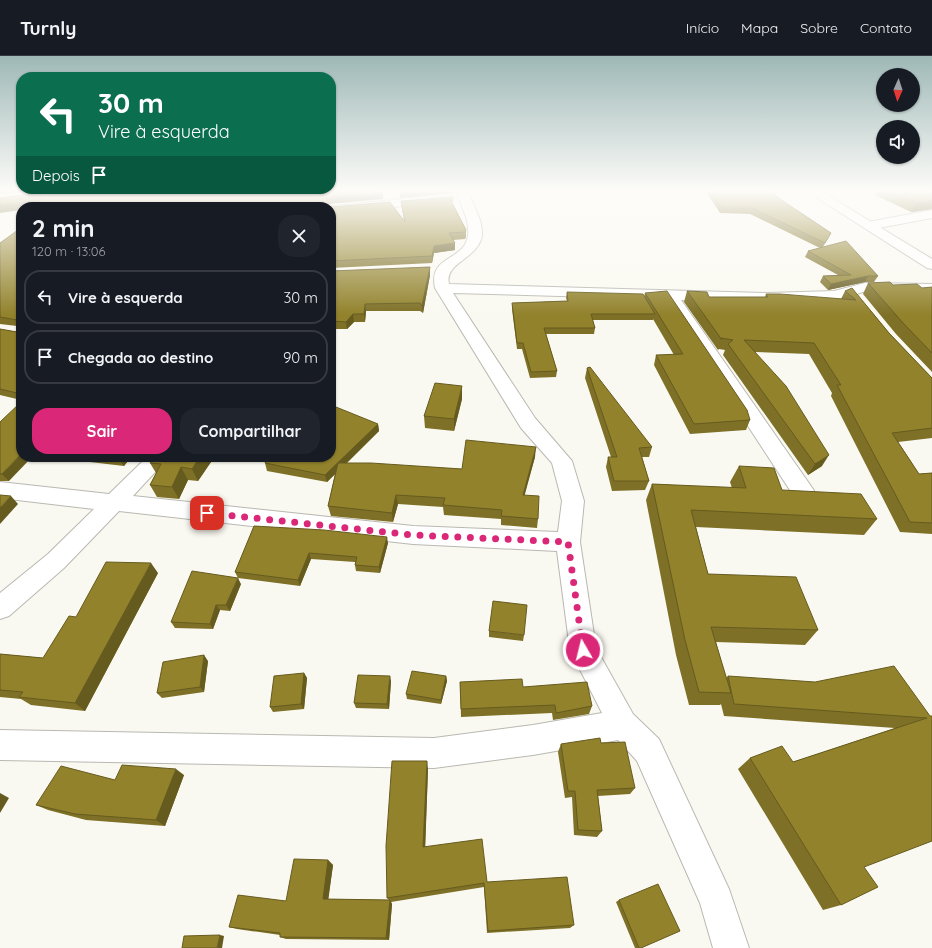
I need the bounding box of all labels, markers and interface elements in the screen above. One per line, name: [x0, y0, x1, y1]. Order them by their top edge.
text: Turnly: [20, 16, 76, 40]
text: Início: [686, 19, 719, 37]
text: Mapa: [741, 19, 778, 37]
text: Sobre: [800, 19, 838, 37]
text: Contato: [860, 19, 912, 37]
north arrow: [876, 68, 920, 112]
map controls: [876, 68, 920, 164]
text: 30 m: [98, 85, 164, 120]
icon: left: [32, 88, 84, 140]
text: Vire à esquerda: [98, 120, 230, 143]
button: sound: [876, 120, 920, 164]
icon: arrive: [88, 164, 110, 186]
text: Depois: [32, 166, 80, 185]
text: 2 min: [32, 213, 94, 243]
button: close: [278, 215, 320, 257]
text: 120 m · 13:06: [32, 243, 106, 259]
icon: left: [34, 286, 56, 308]
text: Vire à esquerda: [68, 288, 183, 307]
text: 30 m: [283, 288, 318, 307]
icon: arrive: [34, 346, 56, 368]
text: Chegada ao destino: [68, 348, 213, 367]
text: 90 m: [283, 348, 318, 367]
button: Sair: [32, 408, 172, 454]
button: Compartilhar: [180, 408, 320, 454]
pin: [190, 496, 224, 530]
icon: arrive: [196, 502, 218, 524]
position arrow: [562, 629, 604, 671]

